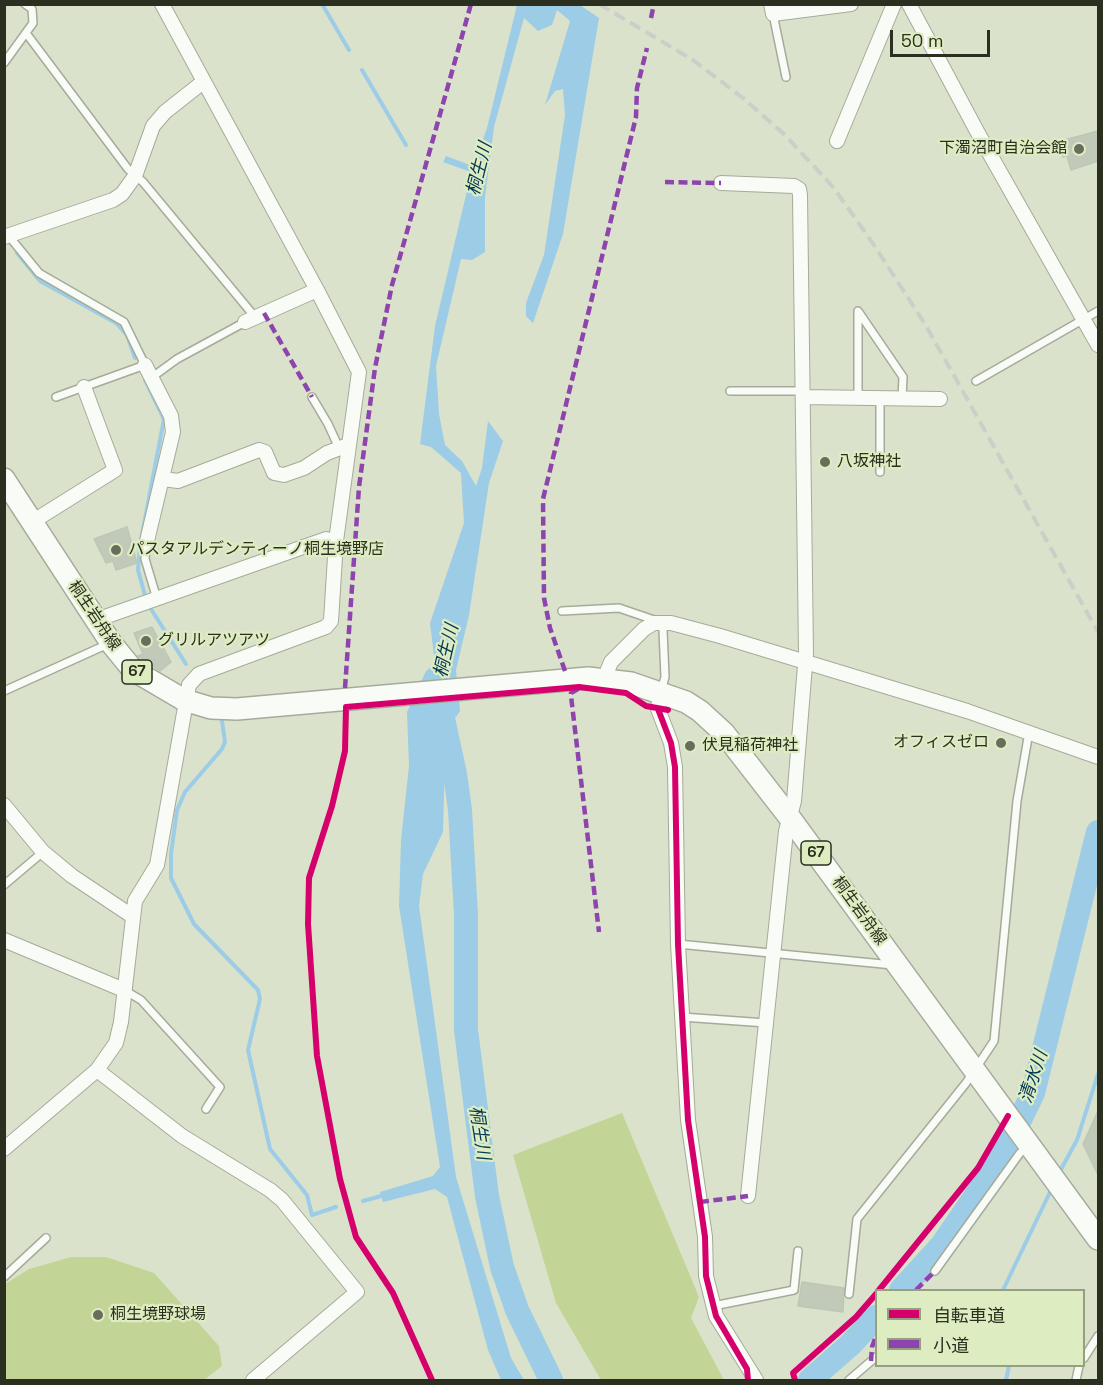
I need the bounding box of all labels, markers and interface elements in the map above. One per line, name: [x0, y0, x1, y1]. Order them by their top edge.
scale bar: [893, 18, 994, 56]
text: 50 m: [901, 29, 943, 52]
place label: 下濁沼町自治会館: [939, 139, 1067, 159]
water label: 桐生川: [463, 140, 497, 198]
marker: 下濁沼町自治会館: [1072, 142, 1086, 156]
place label: 八坂神社: [837, 452, 901, 472]
marker: 八坂神社: [818, 455, 832, 469]
place label: パスタアルデンティーノ桐生境野店: [128, 540, 384, 560]
marker: パスタアルデンティーノ桐生境野店: [109, 543, 123, 557]
street label: 桐生岩舟線: [64, 577, 124, 655]
water label: 桐生川: [430, 622, 464, 680]
place label: グリルアツアツ: [158, 631, 270, 651]
marker: グリルアツアツ: [139, 634, 153, 648]
road number: 67: [122, 660, 152, 684]
place label: オフィスゼロ: [893, 733, 989, 753]
place label: 伏見稲荷神社: [702, 736, 798, 756]
marker: オフィスゼロ: [994, 736, 1008, 750]
marker: 伏見稲荷神社: [683, 739, 697, 753]
road number: 67: [801, 841, 831, 865]
street label: 桐生岩舟線: [828, 873, 890, 949]
water label: 清水川: [1015, 1048, 1053, 1106]
water label: 桐生川: [464, 1105, 494, 1161]
legend: [875, 1289, 1085, 1367]
text: 自転車道: [933, 1304, 1005, 1327]
place label: 桐生境野球場: [110, 1305, 206, 1325]
marker: 桐生境野球場: [91, 1308, 105, 1322]
text: 小道: [933, 1334, 969, 1357]

